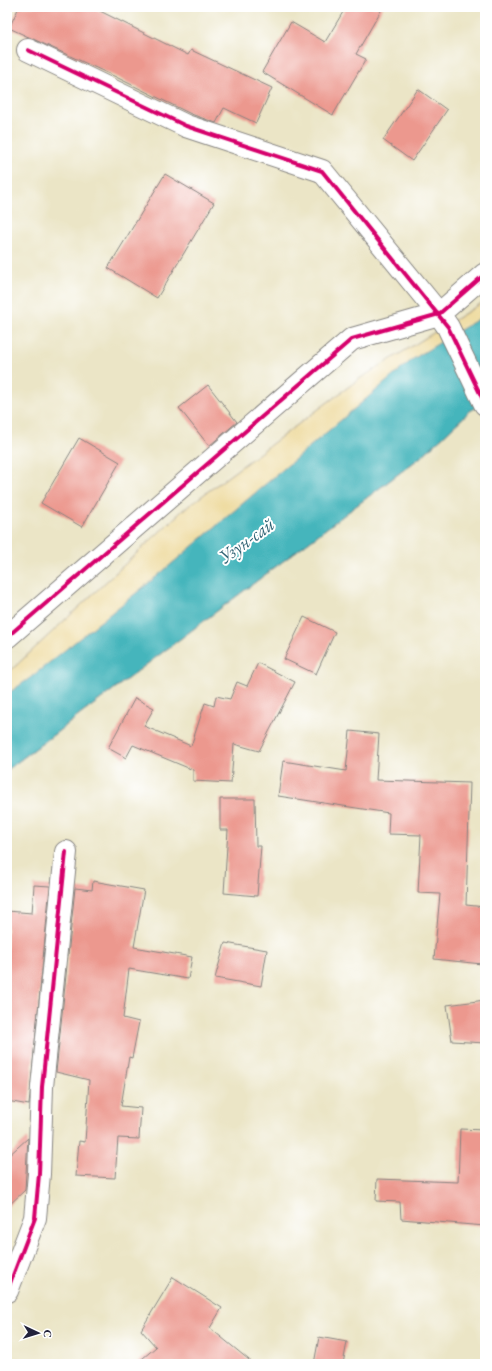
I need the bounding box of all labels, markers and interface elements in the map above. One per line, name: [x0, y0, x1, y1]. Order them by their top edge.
water label: Узун-сай: [213, 511, 280, 569]
north arrow: [18, 1313, 58, 1353]
text: С: [41, 1329, 55, 1338]

